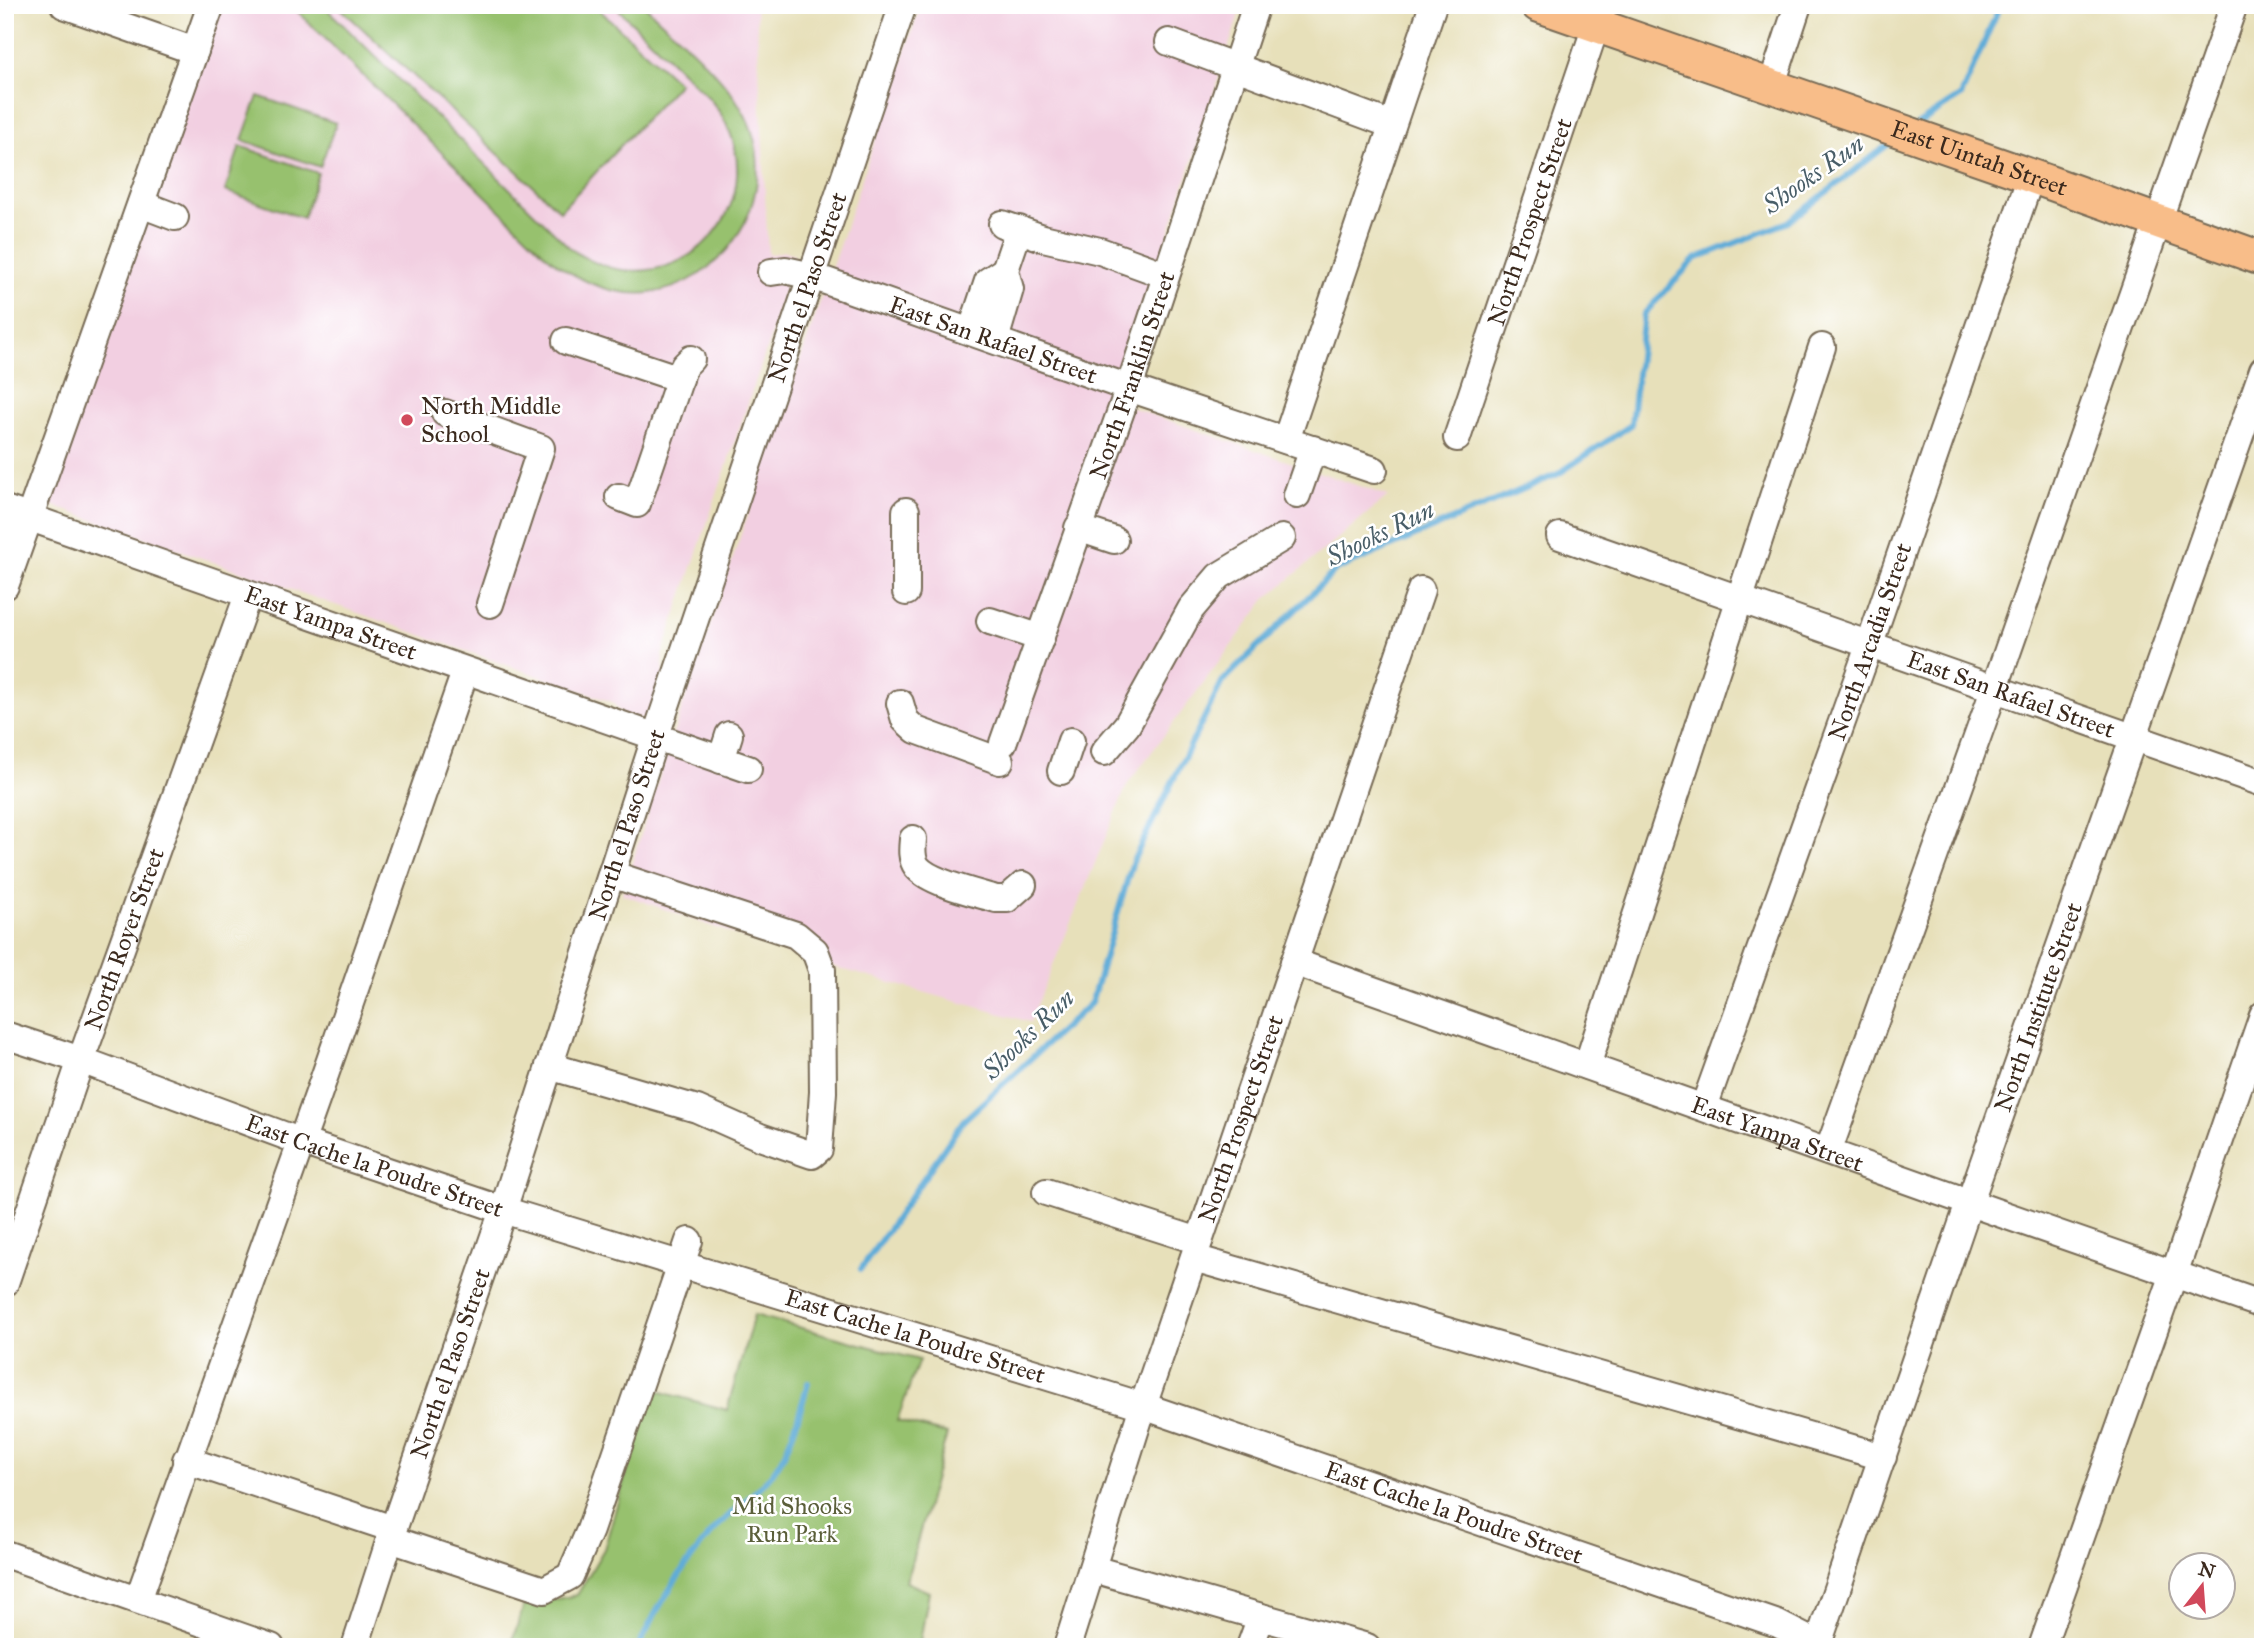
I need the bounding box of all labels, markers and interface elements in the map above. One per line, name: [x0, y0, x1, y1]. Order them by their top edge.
street label: North Prospect Street: [1481, 114, 1579, 330]
street label: East Uintah Street: [1887, 114, 2072, 203]
water label: Shooks Run: [1755, 127, 1870, 221]
street label: North el Paso Street: [761, 188, 854, 386]
street label: North Franklin Street: [1083, 267, 1182, 483]
street label: East San Rafael Street: [885, 289, 1102, 391]
place label: North Middle School: [421, 391, 561, 449]
marker: North Middle School: [399, 412, 415, 428]
water label: Shooks Run: [1320, 493, 1440, 573]
street label: North Arcadia Street: [1822, 539, 1918, 745]
street label: East Yampa Street: [240, 579, 421, 667]
street label: East San Rafael Street: [1903, 644, 2119, 745]
street label: North el Paso Street: [582, 725, 672, 924]
street label: North Royer Street: [78, 843, 171, 1034]
street label: North Institute Street: [1988, 898, 2089, 1116]
water label: Shooks Run: [974, 982, 1081, 1087]
street label: North Prospect Street: [1192, 1011, 1290, 1227]
street label: East Yampa Street: [1687, 1090, 1868, 1179]
street label: East Cache la Poudre Street: [241, 1107, 508, 1224]
street label: North el Paso Street: [404, 1264, 497, 1463]
street label: East Cache la Poudre Street: [781, 1282, 1049, 1390]
street label: East Cache la Poudre Street: [1321, 1455, 1587, 1571]
park label: Mid Shooks Run Park: [732, 1491, 852, 1549]
north arrow: [2166, 1550, 2236, 1620]
text: N: [2196, 1557, 2218, 1584]

